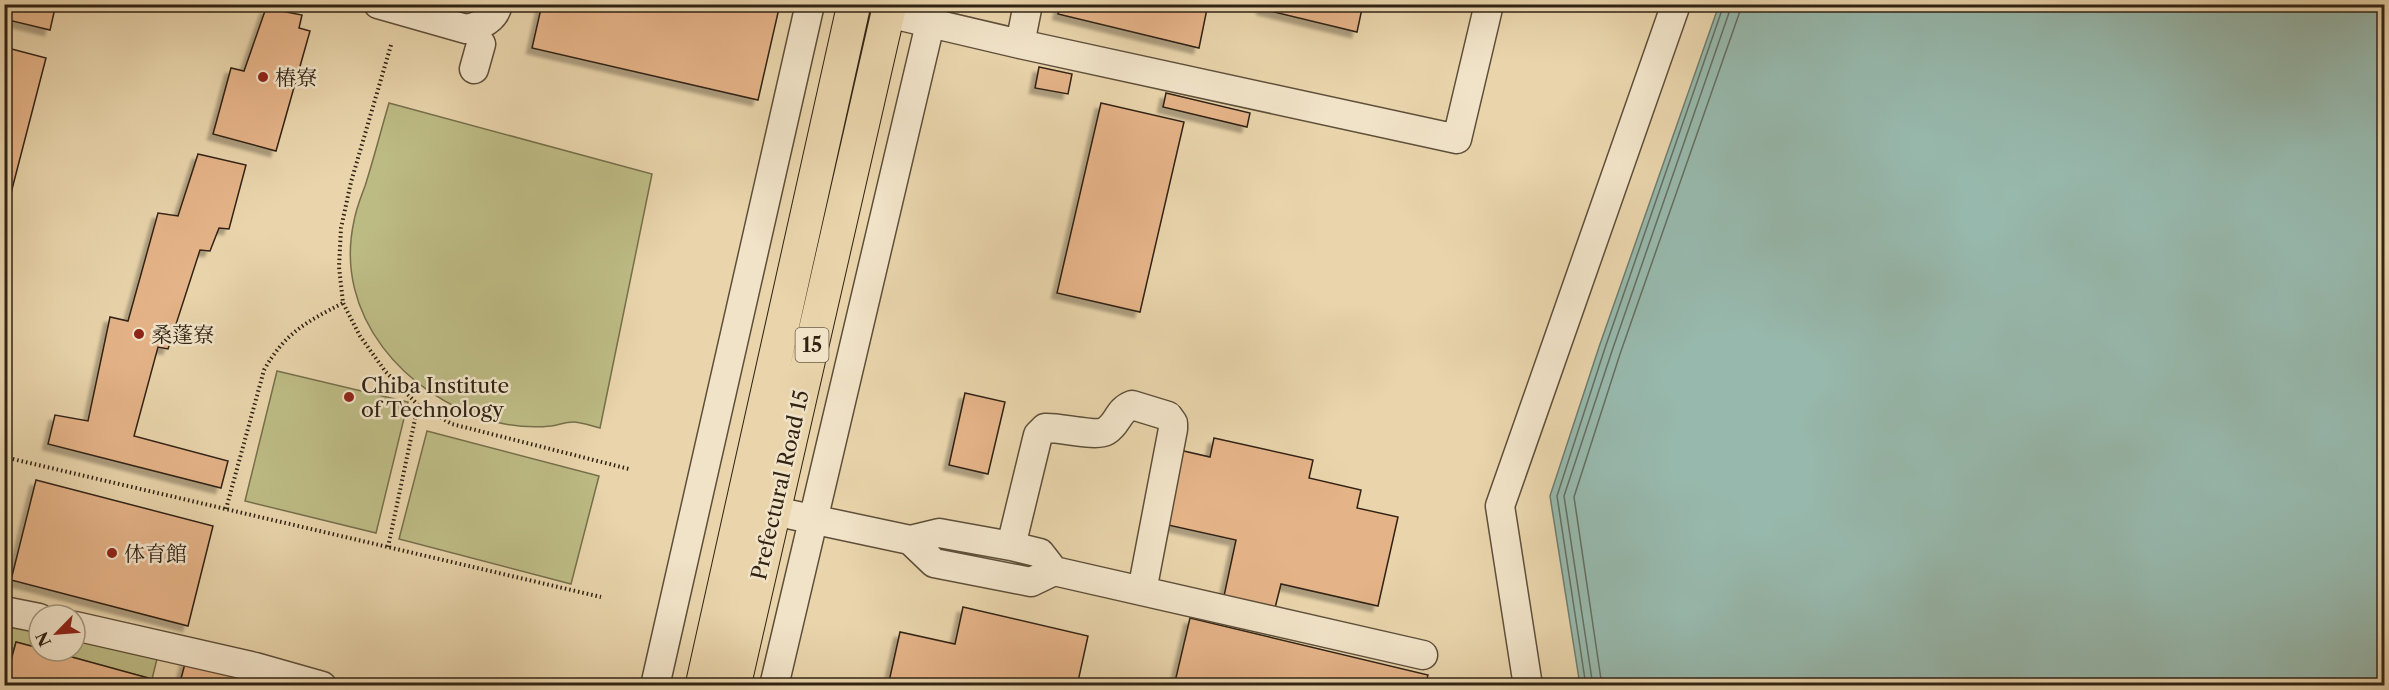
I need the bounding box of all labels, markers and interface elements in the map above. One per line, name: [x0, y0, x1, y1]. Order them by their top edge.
place label: 椿寮: [275, 65, 317, 90]
marker: 椿寮: [256, 70, 270, 84]
place label: 桑蓬寮: [151, 322, 214, 347]
marker: 桑蓬寮: [132, 327, 146, 341]
road number: 15: [796, 328, 828, 362]
place label: Chiba Institute of Technology: [361, 373, 509, 422]
street label: Prefectural Road 15: [746, 388, 814, 582]
marker: Chiba Institute of Technology: [342, 390, 356, 404]
place label: 体育館: [124, 541, 187, 566]
marker: 体育館: [105, 546, 119, 560]
north arrow: [27, 603, 87, 663]
text: N: [31, 629, 55, 650]

